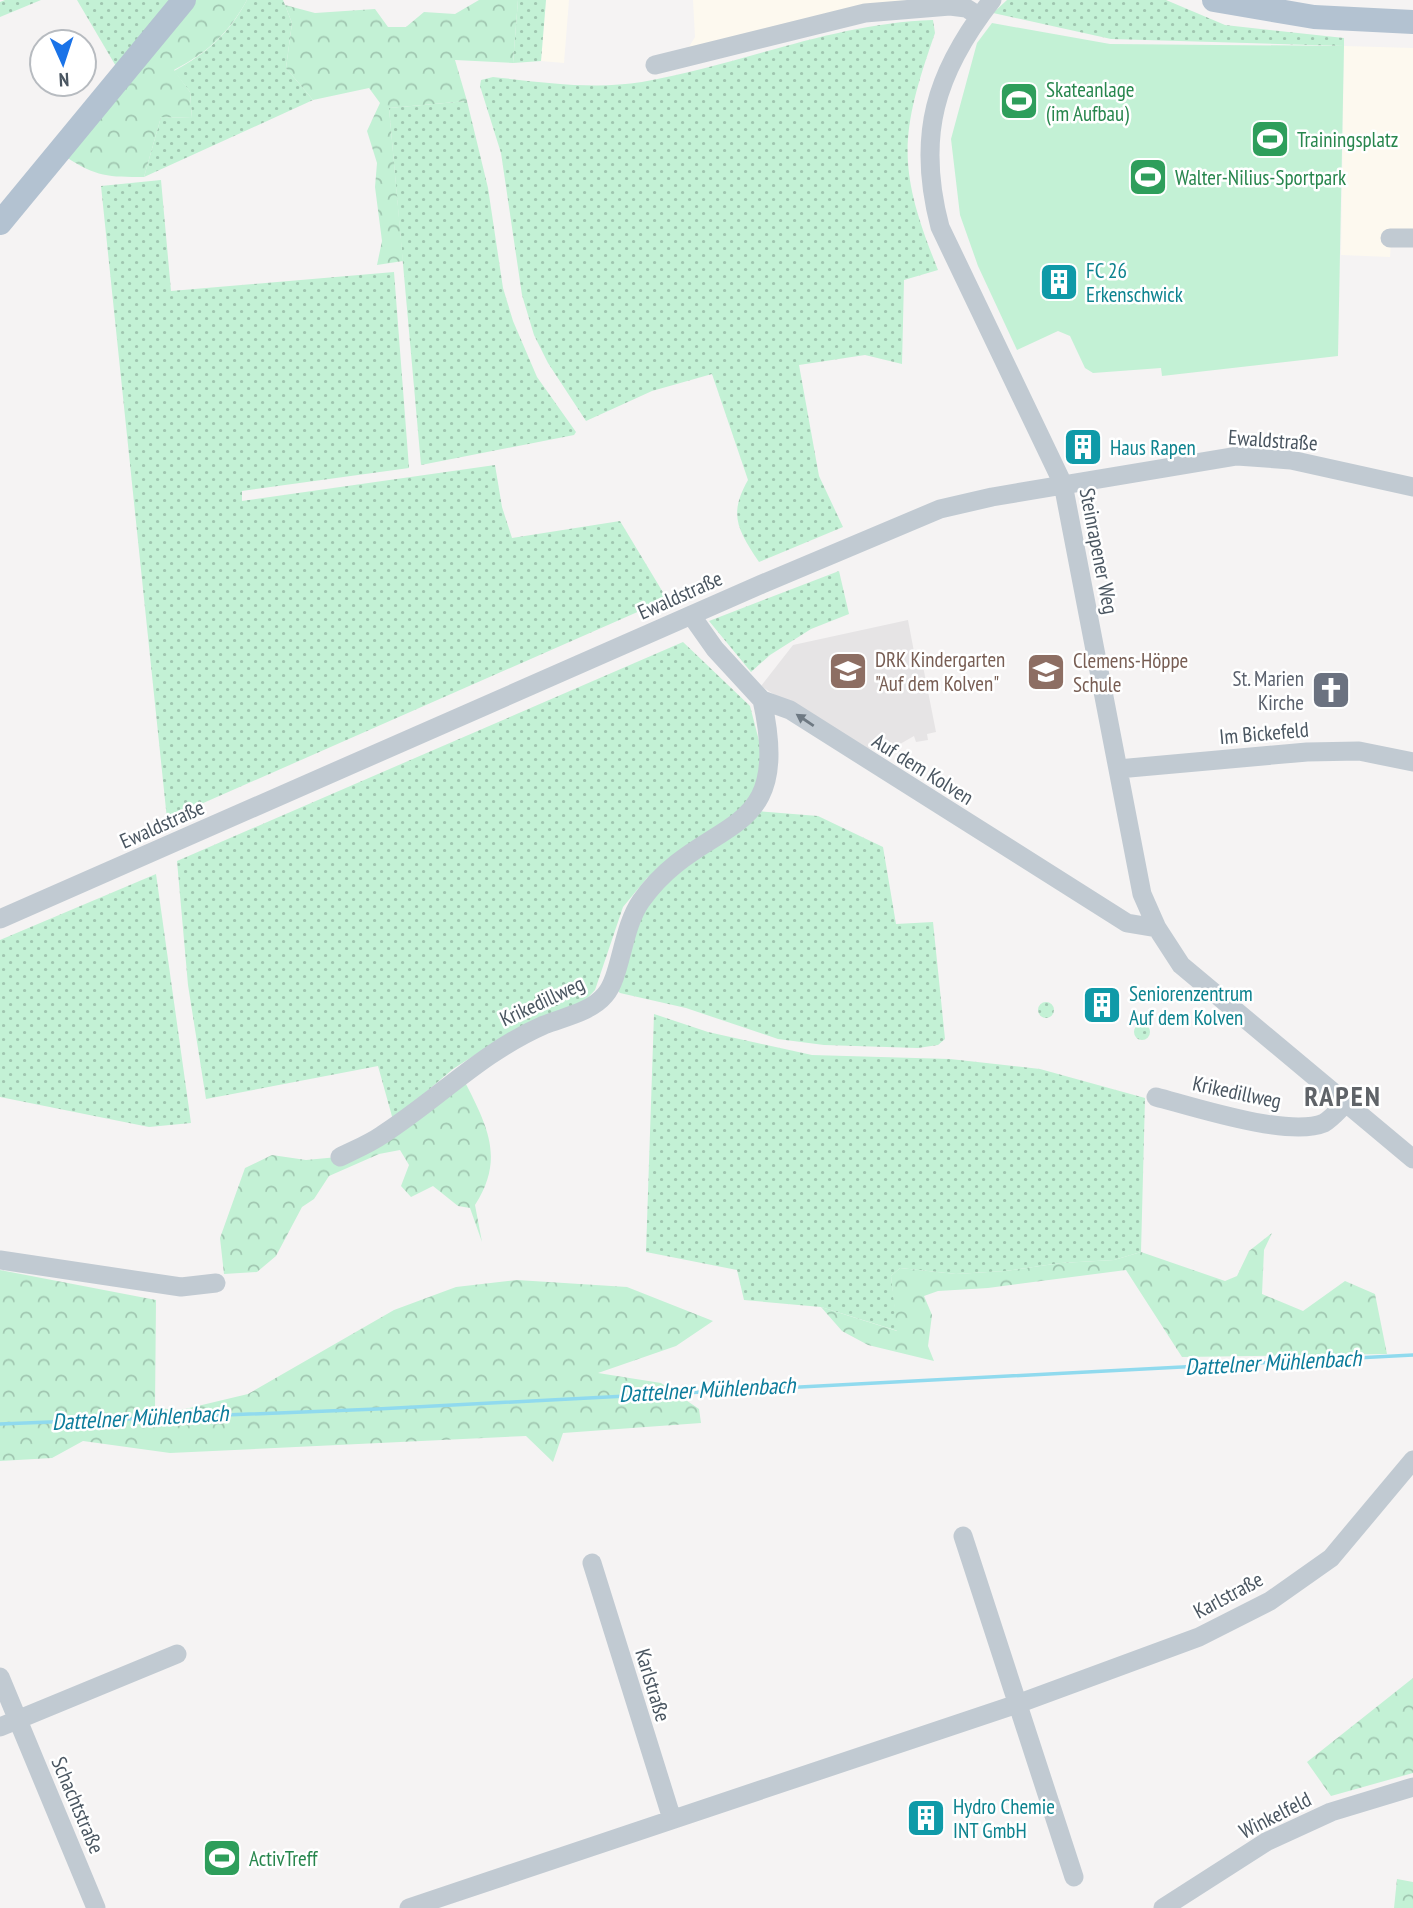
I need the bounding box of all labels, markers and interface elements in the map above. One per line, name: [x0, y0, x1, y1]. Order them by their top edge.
north arrow: [28, 28, 98, 98]
text: N: [58, 68, 70, 92]
place label: Skateanlage (im Aufbau): [1046, 76, 1134, 127]
sports icon: Skateanlage (im Aufbau): [998, 80, 1040, 122]
sports icon: Trainingsplatz: [1249, 118, 1291, 160]
place label: Trainingsplatz: [1297, 126, 1398, 153]
sports icon: Walter-Nilius-Sportpark: [1127, 156, 1169, 198]
place label: Walter-Nilius-Sportpark: [1175, 164, 1346, 191]
place label: FC 26 Erkenschwick: [1086, 257, 1183, 308]
building icon: FC 26 Erkenschwick: [1038, 261, 1080, 303]
street label: Ewaldstraße: [1227, 423, 1319, 457]
building icon: Haus Rapen: [1062, 426, 1104, 468]
place label: Haus Rapen: [1110, 434, 1196, 461]
street label: Steinrapener Weg: [1074, 486, 1124, 616]
street label: Ewaldstraße: [634, 564, 726, 626]
place label: DRK Kindergarten "Auf dem Kolven": [875, 646, 1005, 697]
place label: Clemens-Höppe Schule: [1073, 647, 1188, 698]
school or university icon: DRK Kindergarten "Auf dem Kolven": [827, 650, 869, 692]
school or university icon: Clemens-Höppe Schule: [1025, 651, 1067, 693]
place label: St. Marien Kirche: [1232, 665, 1304, 716]
church icon: St. Marien Kirche: [1310, 669, 1352, 711]
one-way arrow: [795, 714, 815, 727]
street label: Im Bickefeld: [1218, 716, 1310, 750]
street label: Auf dem Kolven: [867, 727, 979, 811]
street label: Ewaldstraße: [116, 793, 208, 855]
street label: Krikedillweg: [495, 970, 589, 1032]
place label: Seniorenzentrum Auf dem Kolven: [1129, 980, 1253, 1031]
building icon: Seniorenzentrum Auf dem Kolven: [1081, 984, 1123, 1026]
street label: Krikedillweg: [1190, 1069, 1284, 1115]
district label: RAPEN: [1304, 1077, 1382, 1114]
water label: Dattelner Mühlenbach: [1184, 1343, 1364, 1381]
water label: Dattelner Mühlenbach: [618, 1370, 798, 1408]
water label: Dattelner Mühlenbach: [51, 1398, 231, 1436]
street label: Karlstraße: [1189, 1565, 1267, 1625]
street label: Karlstraße: [629, 1645, 677, 1725]
street label: Schachtstraße: [46, 1753, 110, 1857]
street label: Winkelfeld: [1234, 1785, 1316, 1845]
place label: Hydro Chemie INT GmbH: [953, 1793, 1055, 1844]
building icon: Hydro Chemie INT GmbH: [905, 1797, 947, 1839]
sports icon: ActivTreff: [201, 1837, 243, 1879]
place label: ActivTreff: [249, 1845, 318, 1872]

